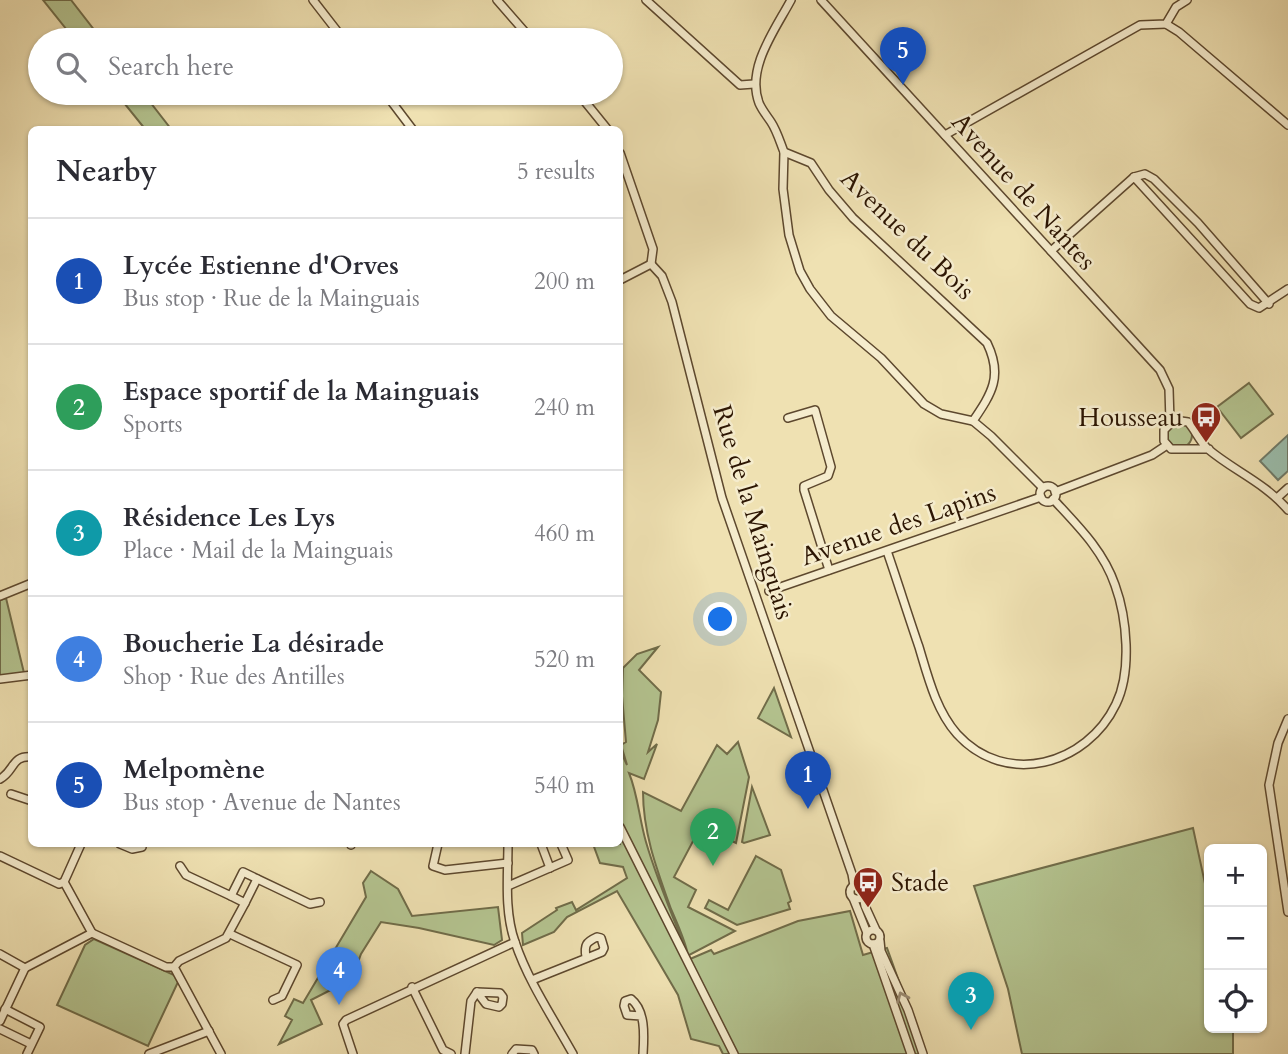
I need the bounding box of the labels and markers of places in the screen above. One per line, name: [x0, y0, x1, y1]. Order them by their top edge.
pin: 5: [880, 27, 926, 85]
place label: Housseau: [1078, 400, 1183, 435]
bus stop icon: Housseau: [1189, 400, 1223, 444]
pin: 1: [785, 751, 831, 809]
pin: 2: [690, 808, 736, 866]
bus stop icon: Stade: [851, 865, 885, 909]
place label: Stade: [891, 865, 949, 900]
pin: 4: [316, 947, 362, 1005]
pin: 3: [948, 972, 994, 1030]

